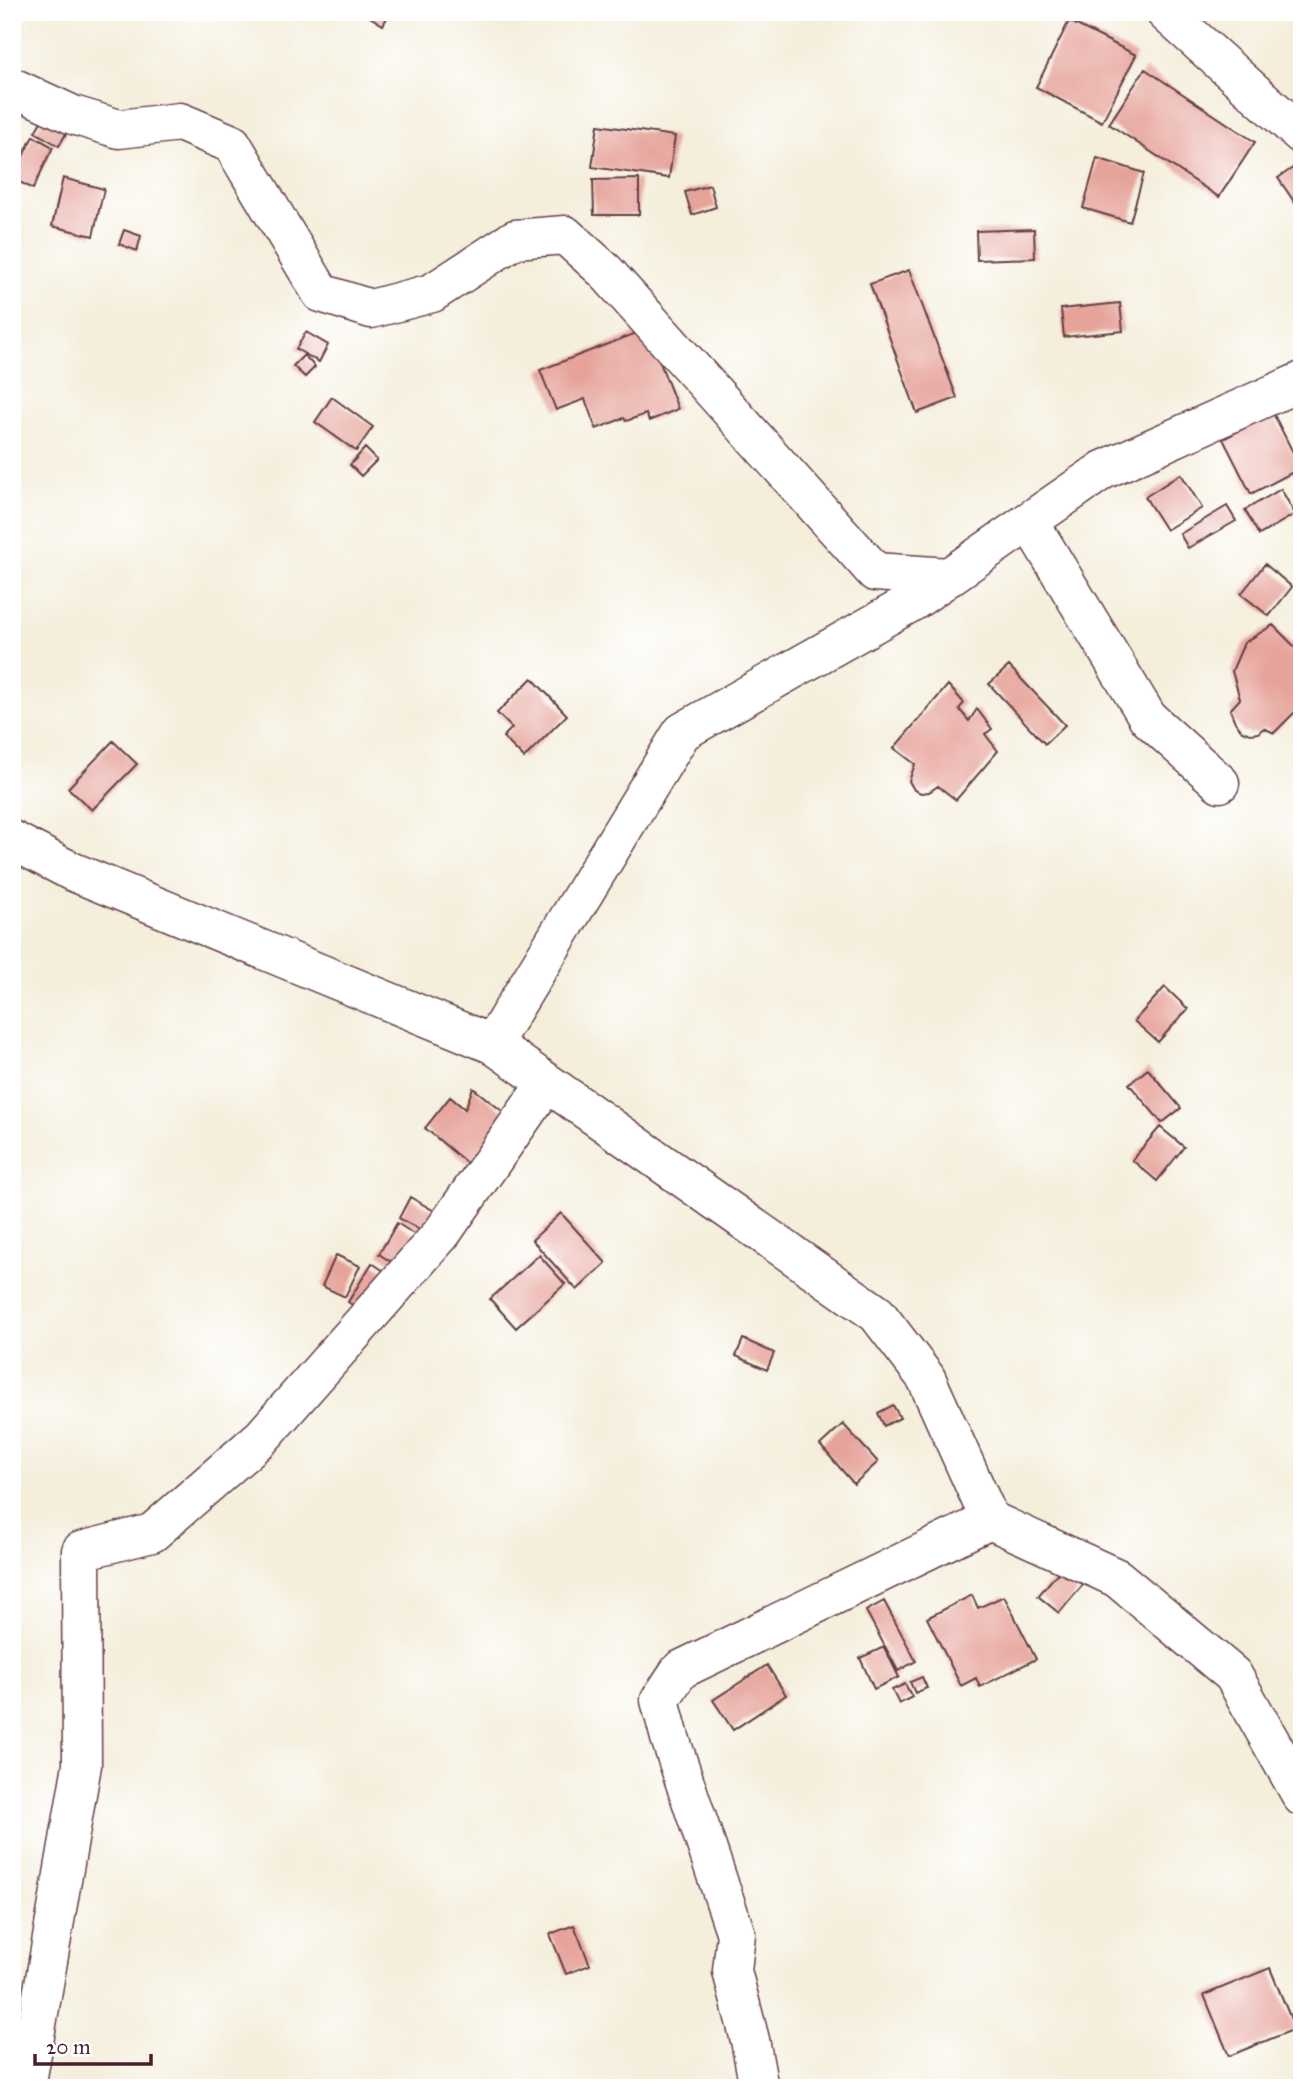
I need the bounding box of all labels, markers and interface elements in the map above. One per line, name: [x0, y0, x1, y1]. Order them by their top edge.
scale bar: [35, 2023, 150, 2067]
text: 20 m: [46, 2034, 91, 2060]

